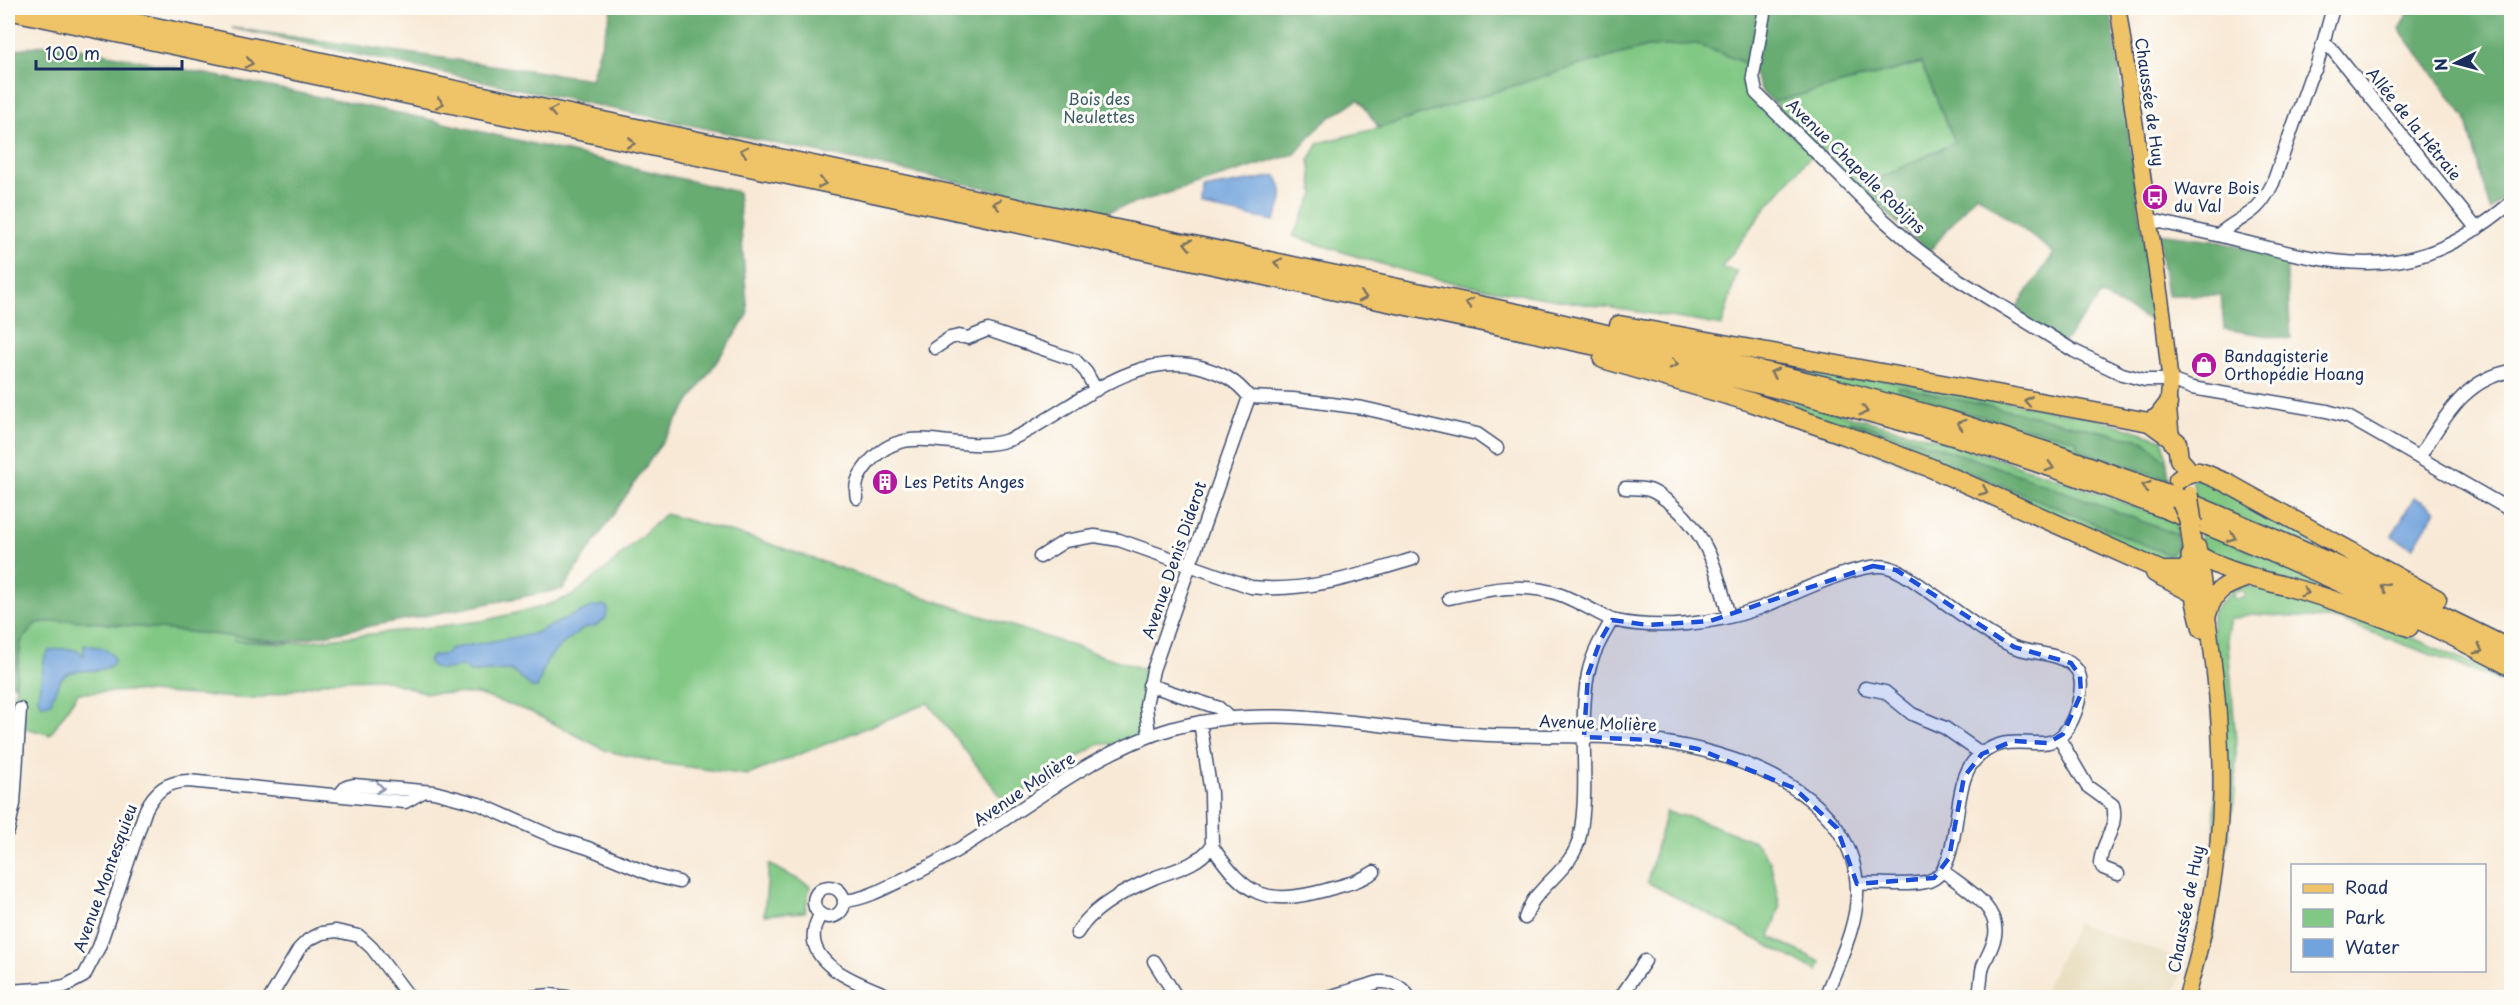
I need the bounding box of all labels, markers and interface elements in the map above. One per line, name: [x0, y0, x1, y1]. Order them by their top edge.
scale bar: [36, 33, 182, 71]
north arrow: [2426, 33, 2486, 93]
street label: Chaussée de Huy: [2130, 36, 2172, 168]
text: 100 m: [45, 39, 100, 66]
one-way arrow: [244, 55, 254, 68]
text: N: [2427, 57, 2453, 72]
street label: Allée de la Hêtraie: [2362, 62, 2468, 185]
park label: Bois des Neulettes: [1063, 86, 1135, 128]
street label: Avenue Chapelle Robijns: [1782, 92, 1932, 238]
one-way arrow: [435, 96, 445, 109]
one-way arrow: [549, 105, 559, 118]
one-way arrow: [626, 136, 636, 149]
one-way arrow: [739, 145, 749, 158]
place label: Wavre Bois du Val: [2174, 175, 2259, 217]
one-way arrow: [817, 176, 827, 189]
bus stop icon: Wavre Bois du Val: [2140, 182, 2170, 212]
one-way arrow: [992, 198, 1002, 211]
one-way arrow: [1183, 238, 1193, 251]
one-way arrow: [1274, 257, 1284, 270]
one-way arrow: [1357, 290, 1367, 303]
one-way arrow: [1464, 298, 1474, 311]
place label: Bandagisterie Orthopédie Hoang: [2224, 343, 2364, 385]
shop icon: Bandagisterie Orthopédie Hoang: [2189, 350, 2219, 380]
one-way arrow: [1669, 356, 1679, 369]
one-way arrow: [1769, 367, 1779, 380]
one-way arrow: [2023, 395, 2032, 407]
one-way arrow: [1858, 404, 1869, 416]
one-way arrow: [1956, 419, 1967, 432]
one-way arrow: [2044, 460, 2055, 473]
building icon: Les Petits Anges: [870, 467, 900, 497]
place label: Les Petits Anges: [904, 469, 1024, 493]
street label: Avenue Denis Diderot: [1135, 477, 1211, 642]
one-way arrow: [2141, 481, 2152, 494]
one-way arrow: [1978, 484, 1989, 496]
one-way arrow: [2226, 530, 2237, 542]
one-way arrow: [2379, 582, 2390, 594]
one-way arrow: [2299, 585, 2310, 597]
one-way arrow: [2473, 643, 2484, 654]
street label: Avenue Molière: [1539, 708, 1658, 736]
street label: Avenue Molière: [968, 745, 1079, 831]
one-way arrow: [375, 781, 384, 793]
street label: Avenue Montesquieu: [66, 800, 142, 955]
street label: Chaussée de Huy: [2161, 843, 2209, 975]
legend: [2291, 864, 2486, 972]
text: Road: [2345, 873, 2389, 900]
text: Park: [2345, 903, 2385, 930]
text: Water: [2345, 933, 2400, 960]

